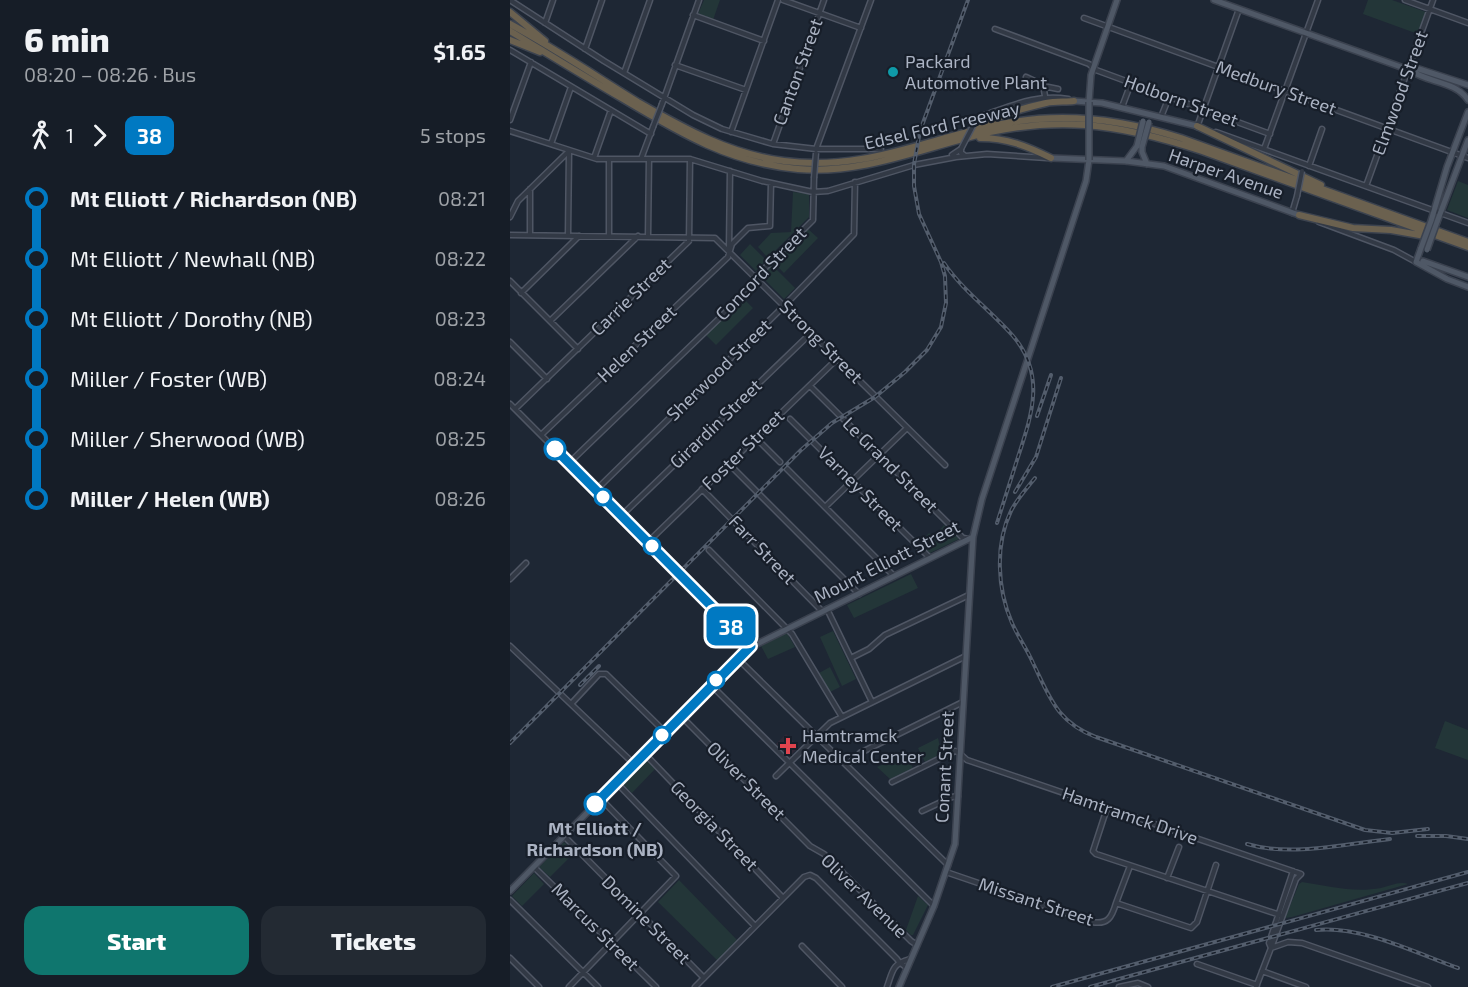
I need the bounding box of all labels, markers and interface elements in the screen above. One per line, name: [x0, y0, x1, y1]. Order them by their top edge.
street label: Canton Street: [768, 15, 827, 128]
text: 6 min: [24, 19, 110, 59]
street label: Elmwood Street: [1366, 27, 1432, 158]
text: $1.65: [433, 38, 486, 64]
place label: Packard Automotive Plant: [905, 50, 1047, 93]
street label: Medbury Street: [1213, 55, 1340, 119]
text: 08:20 – 08:26 · Bus: [24, 62, 196, 86]
marker: Packard Automotive Plant: [886, 65, 900, 79]
street label: Holborn Street: [1121, 69, 1242, 131]
street label: Edsel Ford Freeway: [862, 96, 1022, 154]
icon: walk: [24, 119, 57, 152]
icon: forward: [83, 119, 116, 152]
text: 1: [66, 123, 74, 147]
text: 38: [137, 123, 162, 148]
text: 5 stops: [420, 123, 486, 147]
street label: Harper Avenue: [1166, 143, 1287, 203]
text: Mt Elliott / Richardson (NB): [70, 185, 357, 211]
text: 08:21: [438, 186, 486, 210]
street label: Concord Street: [710, 222, 810, 325]
text: Mt Elliott / Newhall (NB): [70, 245, 315, 271]
text: 08:22: [435, 246, 486, 270]
street label: Carrie Street: [586, 253, 675, 340]
street label: Strong Street: [776, 295, 868, 388]
street label: Helen Street: [592, 300, 680, 386]
text: Mt Elliott / Dorothy (NB): [70, 305, 313, 331]
text: 08:23: [435, 306, 486, 330]
street label: Sherwood Street: [661, 314, 775, 425]
text: Miller / Foster (WB): [70, 365, 267, 391]
text: 08:24: [434, 366, 486, 390]
street label: Girardin Street: [665, 374, 766, 473]
street label: Foster Street: [696, 404, 788, 494]
street label: Le Grand Street: [838, 412, 943, 517]
text: Miller / Sherwood (WB): [70, 425, 305, 451]
text: 08:25: [435, 426, 486, 450]
unlabelled marker: [544, 438, 566, 460]
street label: Varney Street: [814, 441, 908, 535]
text: Miller / Helen (WB): [70, 485, 270, 511]
text: 08:26: [434, 486, 486, 510]
unlabelled marker: [594, 488, 612, 506]
street label: Farr Street: [724, 510, 801, 588]
street label: Mount Elliott Street: [810, 515, 963, 607]
unlabelled marker: [643, 537, 661, 555]
line badge: 38: [704, 606, 758, 646]
text: 38: [719, 614, 744, 639]
unlabelled marker: [707, 671, 725, 689]
street label: Conant Street: [930, 710, 958, 824]
place label: Hamtramck Medical Center: [802, 724, 924, 767]
unlabelled marker: [653, 726, 671, 744]
street label: Oliver Street: [703, 737, 791, 824]
marker: Hamtramck Medical Center: [779, 737, 797, 755]
street label: Georgia Street: [666, 776, 763, 875]
street label: Hamtramck Drive: [1060, 782, 1201, 849]
marker: Mt Elliott / Richardson (NB): [584, 793, 606, 815]
place label: Mt Elliott / Richardson (NB): [527, 817, 663, 860]
street label: Oliver Avenue: [817, 849, 913, 942]
street label: Domine Street: [598, 870, 696, 968]
street label: Missant Street: [976, 872, 1097, 930]
street label: Marcus Street: [547, 878, 644, 975]
button: Start: [24, 906, 249, 975]
button: Tickets: [261, 906, 486, 975]

